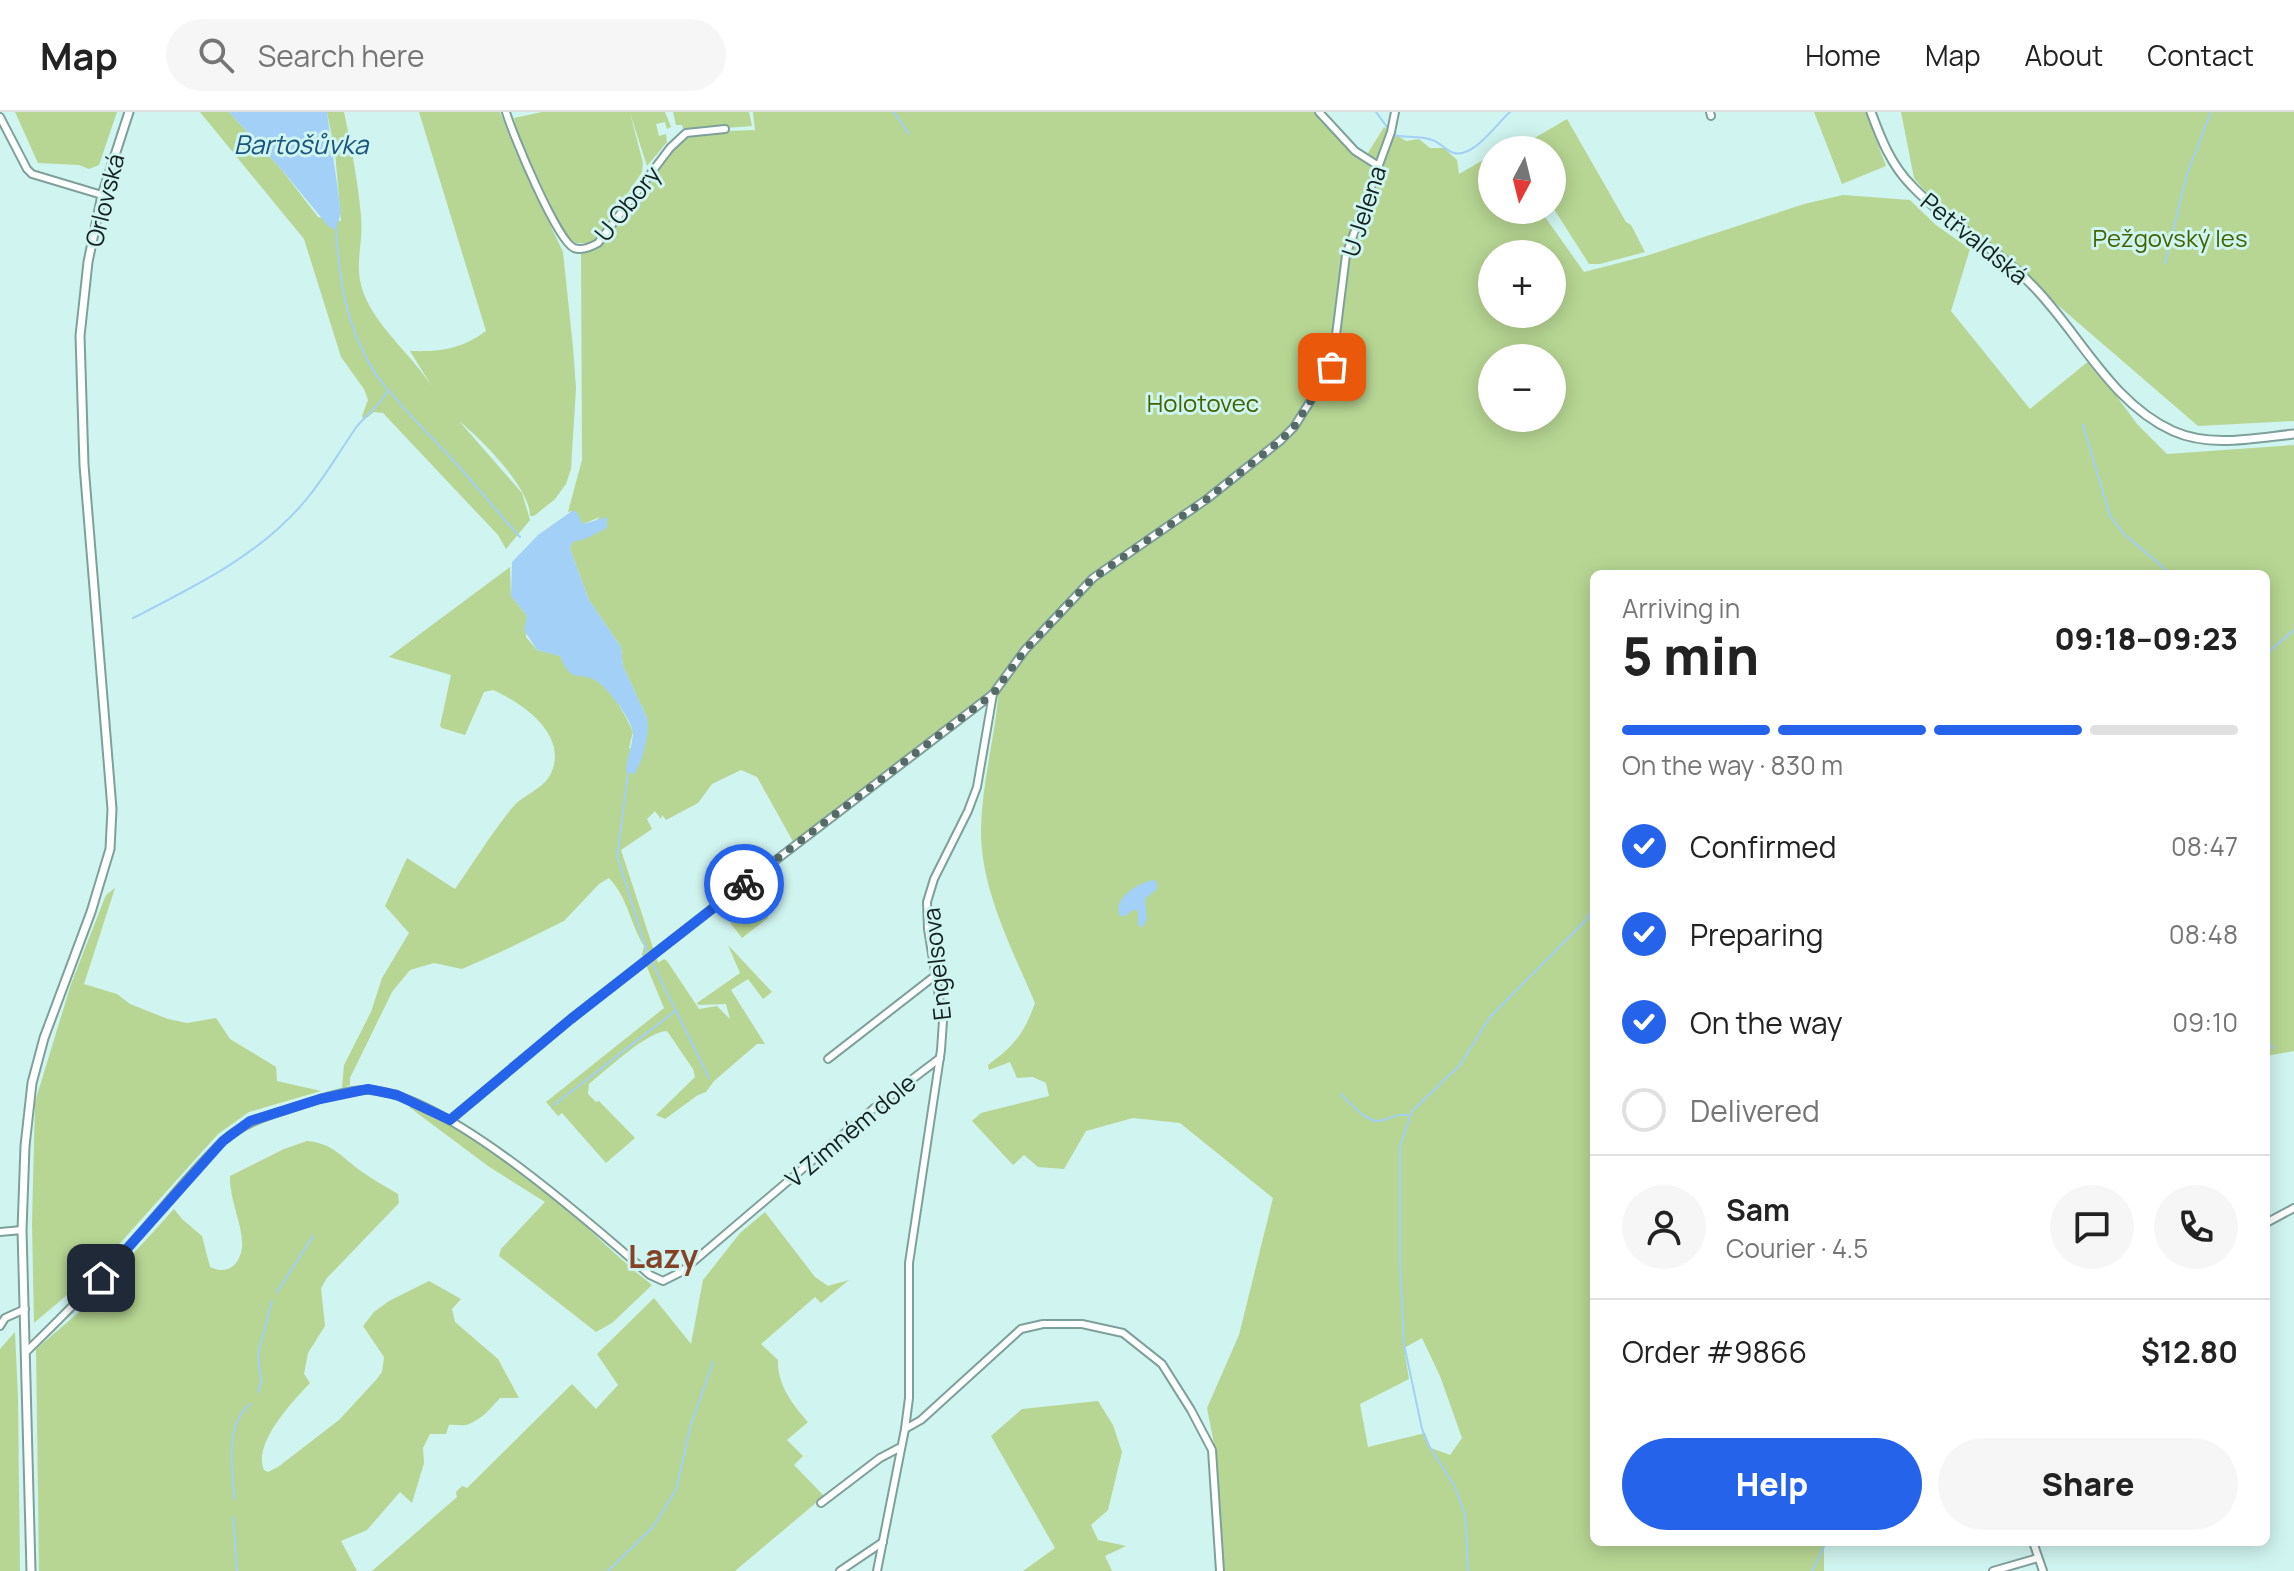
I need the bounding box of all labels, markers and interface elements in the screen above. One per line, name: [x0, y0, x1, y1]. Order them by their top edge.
search box: [166, 19, 726, 91]
text: Map: [40, 29, 118, 81]
icon: search: [194, 33, 238, 77]
text: Search here: [258, 35, 425, 76]
text: Home: [1805, 36, 1881, 74]
text: Map: [1925, 36, 1981, 74]
text: About: [2025, 36, 2103, 74]
text: Contact: [2147, 36, 2254, 74]
water label: Bartošůvka: [234, 126, 370, 162]
north arrow: [1478, 136, 1566, 224]
map controls: [1478, 136, 1566, 432]
street label: Orlovská: [77, 150, 131, 250]
street label: U Obory: [586, 158, 668, 248]
street label: U Jelena: [1333, 161, 1393, 261]
street label: Petřvaldská: [1914, 185, 2036, 291]
park label: Pežgovský les: [2093, 221, 2248, 254]
button: +: [1478, 240, 1566, 328]
pin: [1298, 333, 1366, 401]
button: −: [1478, 344, 1566, 432]
icon: bag: [1310, 345, 1354, 389]
park label: Holotovec: [1147, 386, 1259, 419]
text: Arriving in: [1622, 590, 1740, 626]
text: 09:18–09:23: [2054, 618, 2238, 659]
text: 5 min: [1622, 620, 1759, 691]
text: On the way · 830 m: [1622, 747, 1843, 783]
icon: check: [1622, 824, 1666, 868]
text: Confirmed: [1690, 826, 1837, 867]
text: 08:47: [2171, 828, 2238, 864]
courier: [704, 844, 784, 924]
icon: bike: [722, 862, 766, 906]
street label: Engelsova: [914, 906, 958, 1022]
icon: check: [1622, 912, 1666, 956]
text: Preparing: [1690, 914, 1824, 955]
text: 08:48: [2169, 916, 2238, 952]
icon: check: [1622, 1000, 1666, 1044]
text: On the way: [1690, 1002, 1843, 1043]
text: 09:10: [2172, 1004, 2238, 1040]
street label: V Zimném dole: [778, 1066, 922, 1194]
text: Delivered: [1690, 1090, 1820, 1131]
button: person: [1622, 1185, 1706, 1269]
button: chat: [2050, 1185, 2134, 1269]
button: phone: [2154, 1185, 2238, 1269]
text: Sam: [1726, 1189, 1790, 1230]
text: Courier · 4.5: [1726, 1230, 1868, 1266]
district label: Lazy: [628, 1234, 698, 1278]
pin: [67, 1244, 135, 1312]
icon: home: [79, 1256, 123, 1300]
text: Order #9866: [1622, 1331, 1807, 1372]
text: $12.80: [2141, 1331, 2238, 1372]
button: Help: [1622, 1438, 1922, 1530]
button: Share: [1938, 1438, 2238, 1530]

